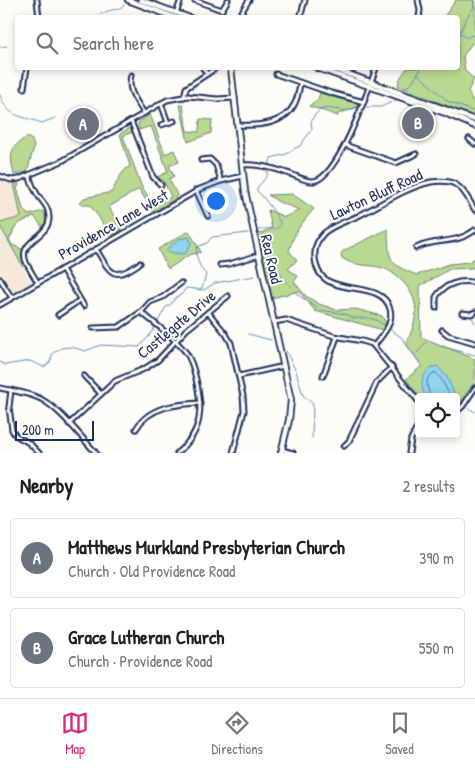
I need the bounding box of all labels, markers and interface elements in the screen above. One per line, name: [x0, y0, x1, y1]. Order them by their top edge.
search box: [15, 15, 460, 70]
icon: search: [33, 29, 61, 57]
text: Search here: [73, 30, 154, 56]
pin: B: [402, 104, 434, 142]
pin: A: [67, 105, 99, 143]
street label: Lawton Bluff Road: [326, 163, 426, 225]
street label: Providence Lane West: [54, 183, 173, 264]
your location: [203, 188, 229, 214]
street label: Rea Road: [256, 232, 288, 286]
street label: Castlegate Drive: [132, 284, 220, 363]
map controls: [415, 393, 460, 438]
button: locate: [415, 393, 460, 438]
scale bar: [15, 418, 94, 441]
text: 200 m: [22, 420, 54, 439]
text: Nearby: [20, 471, 73, 500]
text: 2 results: [403, 475, 455, 497]
text: Matthews Murkland Presbyterian Church: [68, 534, 345, 560]
text: A: [33, 547, 41, 569]
text: 390 m: [419, 547, 454, 569]
text: Church · Old Providence Road: [68, 560, 235, 582]
text: Grace Lutheran Church: [68, 624, 224, 650]
text: B: [33, 637, 41, 659]
text: 550 m: [419, 637, 454, 659]
text: Church · Providence Road: [68, 650, 212, 672]
tab: Map: [61, 709, 89, 758]
tab: Directions: [211, 709, 263, 758]
tab: Saved: [385, 709, 414, 758]

